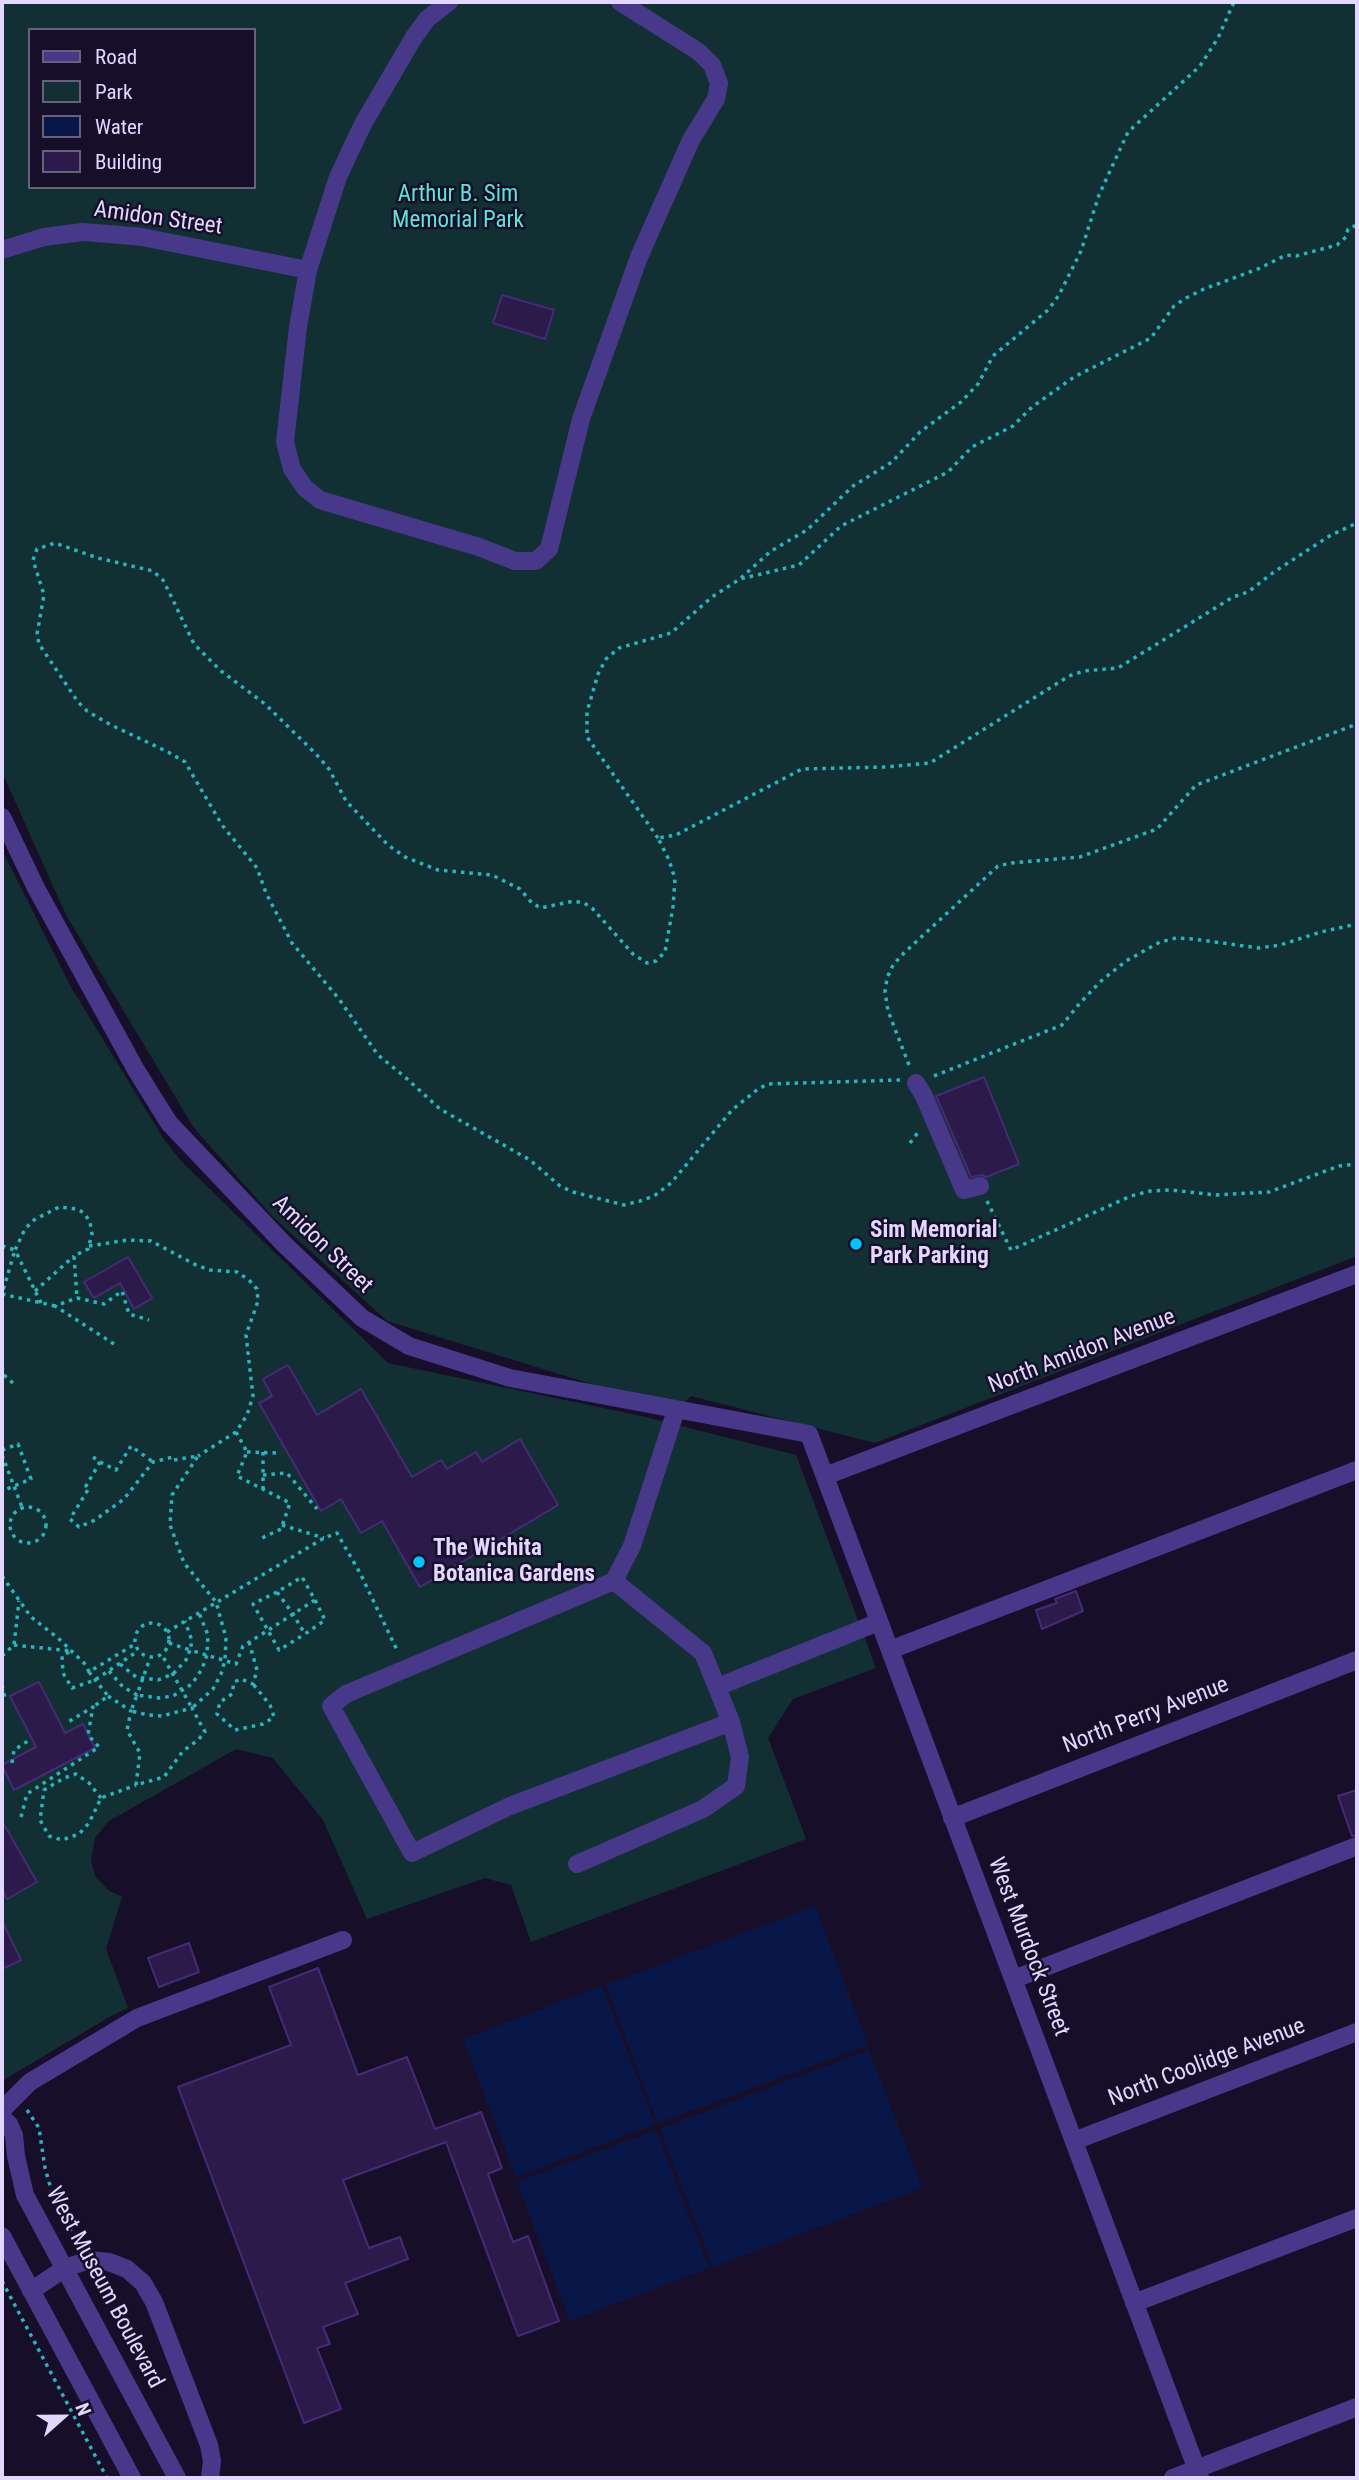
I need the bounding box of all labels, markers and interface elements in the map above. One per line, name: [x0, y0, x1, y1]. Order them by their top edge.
legend: [28, 28, 256, 189]
text: Road: [95, 45, 137, 69]
text: Park: [95, 80, 132, 104]
text: Water: [95, 115, 143, 139]
text: Building: [95, 150, 162, 174]
park label: Arthur B. Sim Memorial Park: [392, 181, 524, 235]
street label: Amidon Street: [92, 196, 224, 242]
street label: Amidon Street: [266, 1190, 378, 1300]
place label: Sim Memorial Park Parking: [870, 1217, 998, 1271]
marker: Sim Memorial Park Parking: [848, 1236, 864, 1252]
street label: North Amidon Avenue: [985, 1304, 1179, 1400]
place label: The Wichita Botanica Gardens: [433, 1535, 595, 1589]
marker: The Wichita Botanica Gardens: [411, 1554, 427, 1570]
street label: North Perry Avenue: [1059, 1672, 1233, 1760]
street label: West Murdock Street: [981, 1854, 1075, 2040]
street label: North Coolidge Avenue: [1105, 2013, 1309, 2113]
street label: West Museum Boulevard: [39, 2183, 169, 2393]
north arrow: [28, 2382, 98, 2452]
text: N: [70, 2400, 96, 2419]

